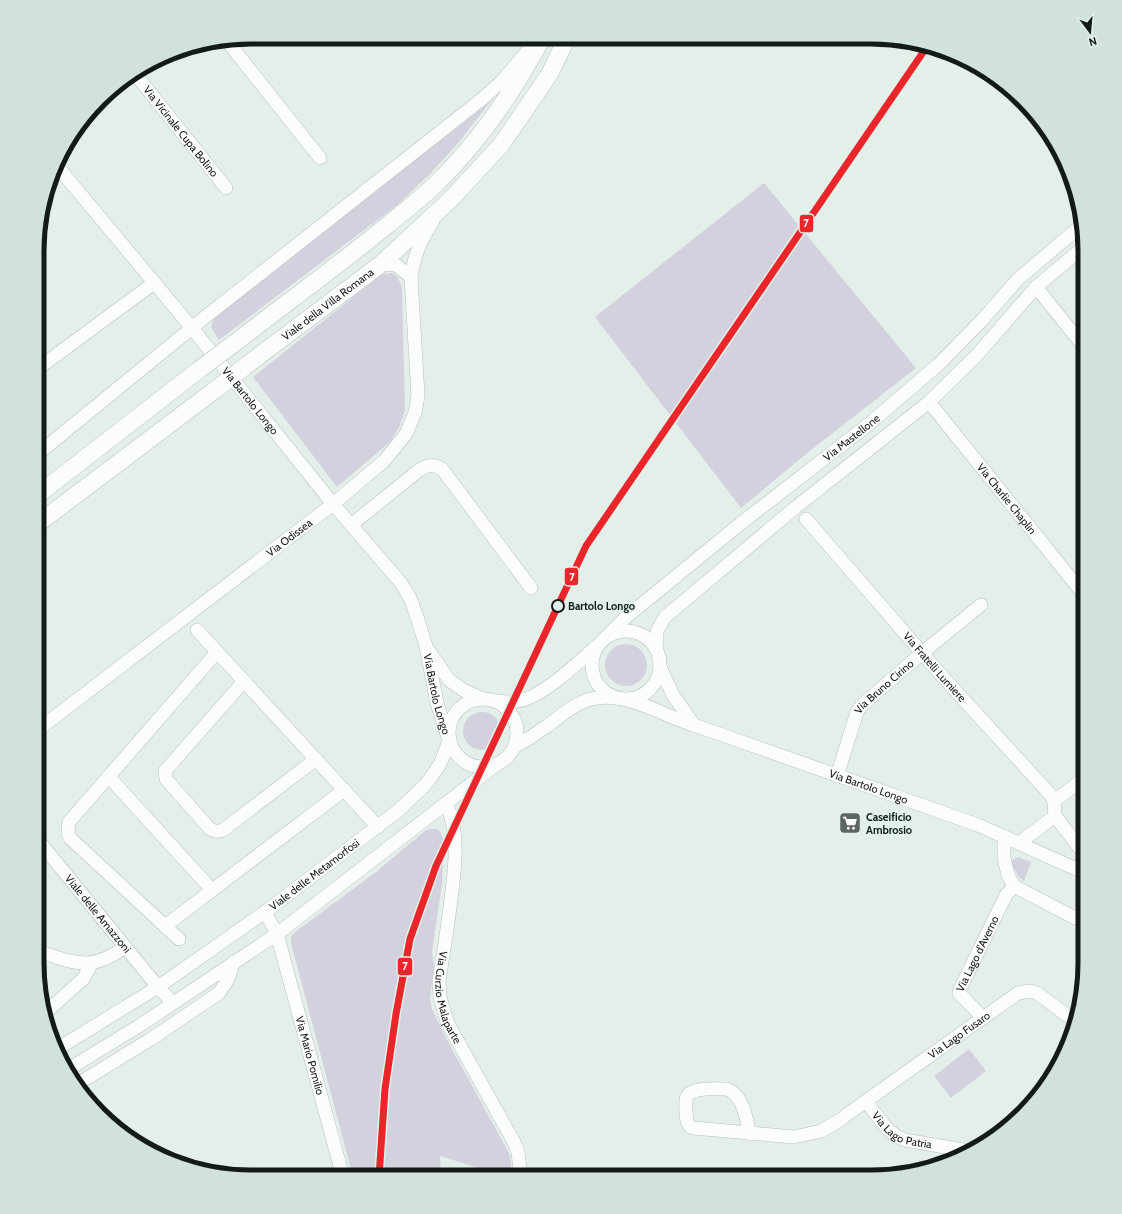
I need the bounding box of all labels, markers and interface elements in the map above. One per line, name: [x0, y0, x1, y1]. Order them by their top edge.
north arrow: [1070, 12, 1110, 52]
text: N: [1087, 34, 1098, 49]
street label: Via Vicinale Cupa Bolino: [140, 83, 221, 180]
line badge: 7: [799, 214, 814, 233]
text: 7: [803, 216, 809, 230]
street label: Viale della Villa Romana: [279, 265, 377, 343]
street label: Via Bartolo Longo: [219, 364, 282, 437]
street label: Via Mastellone: [820, 411, 883, 464]
street label: Via Charlie Chaplin: [974, 460, 1039, 537]
street label: Via Odissea: [263, 515, 316, 560]
line badge: 7: [564, 567, 579, 586]
text: 7: [569, 570, 575, 584]
marker: Bartolo Longo: [551, 599, 565, 613]
place label: Bartolo Longo: [568, 599, 635, 613]
street label: Via Fratelli Lumiere: [900, 629, 969, 705]
street label: Via Bartolo Longo: [421, 652, 453, 736]
street label: Via Bruno Cirino: [851, 657, 916, 716]
street label: Via Bartolo Longo: [827, 766, 910, 807]
supermarket icon: Caseificio Ambrosio: [837, 810, 863, 836]
place label: Caseificio Ambrosio: [866, 810, 912, 837]
street label: Viale delle Metamorfosi: [266, 836, 362, 913]
street label: Viale delle Amazzoni: [62, 872, 134, 956]
street label: Via Lago d'Averno: [953, 914, 1002, 994]
street label: Via Curzio Malaparte: [432, 950, 465, 1046]
line badge: 7: [397, 957, 413, 976]
text: 7: [402, 959, 408, 973]
street label: Via Lago Fusaro: [926, 1008, 993, 1062]
street label: Via Mario Pomilio: [293, 1015, 327, 1096]
street label: Via Lago Patria: [869, 1109, 934, 1152]

